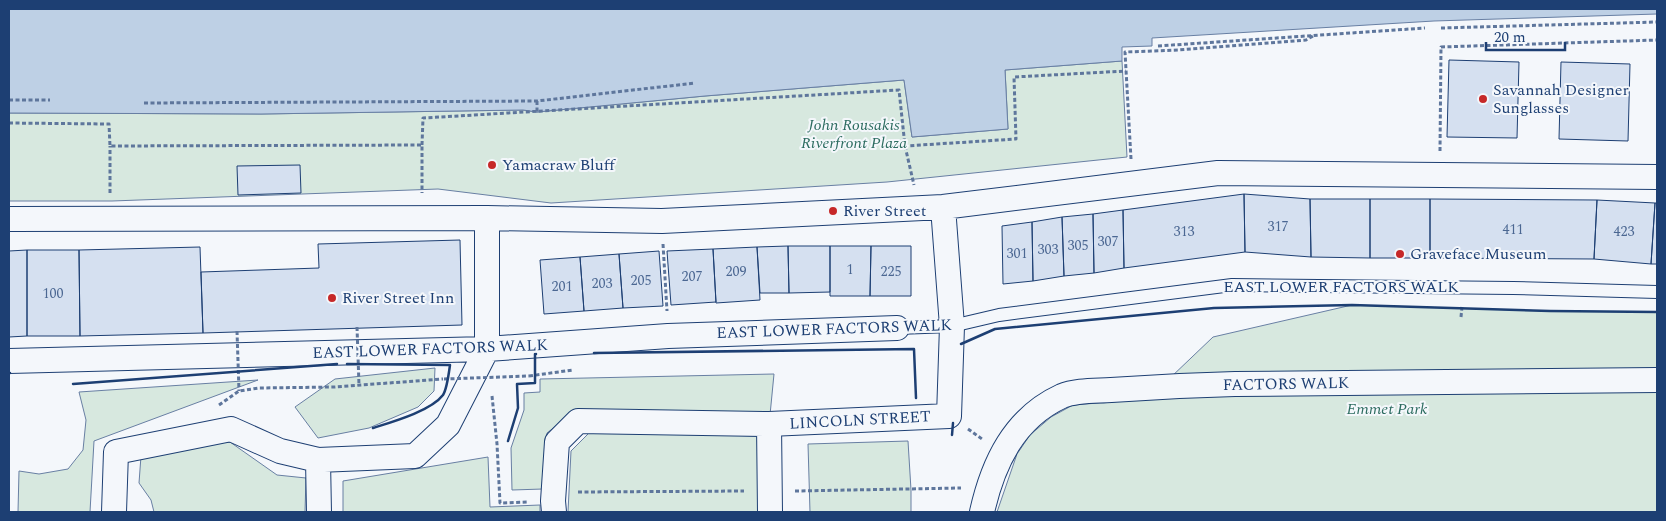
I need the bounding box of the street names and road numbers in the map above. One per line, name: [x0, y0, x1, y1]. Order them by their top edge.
street label: EAST LOWER FACTORS WALK: [1223, 275, 1459, 299]
street label: EAST LOWER FACTORS WALK: [716, 313, 953, 345]
street label: EAST LOWER FACTORS WALK: [312, 333, 549, 365]
street label: FACTORS WALK: [1223, 371, 1350, 397]
street label: LINCOLN STREET: [789, 404, 932, 436]

